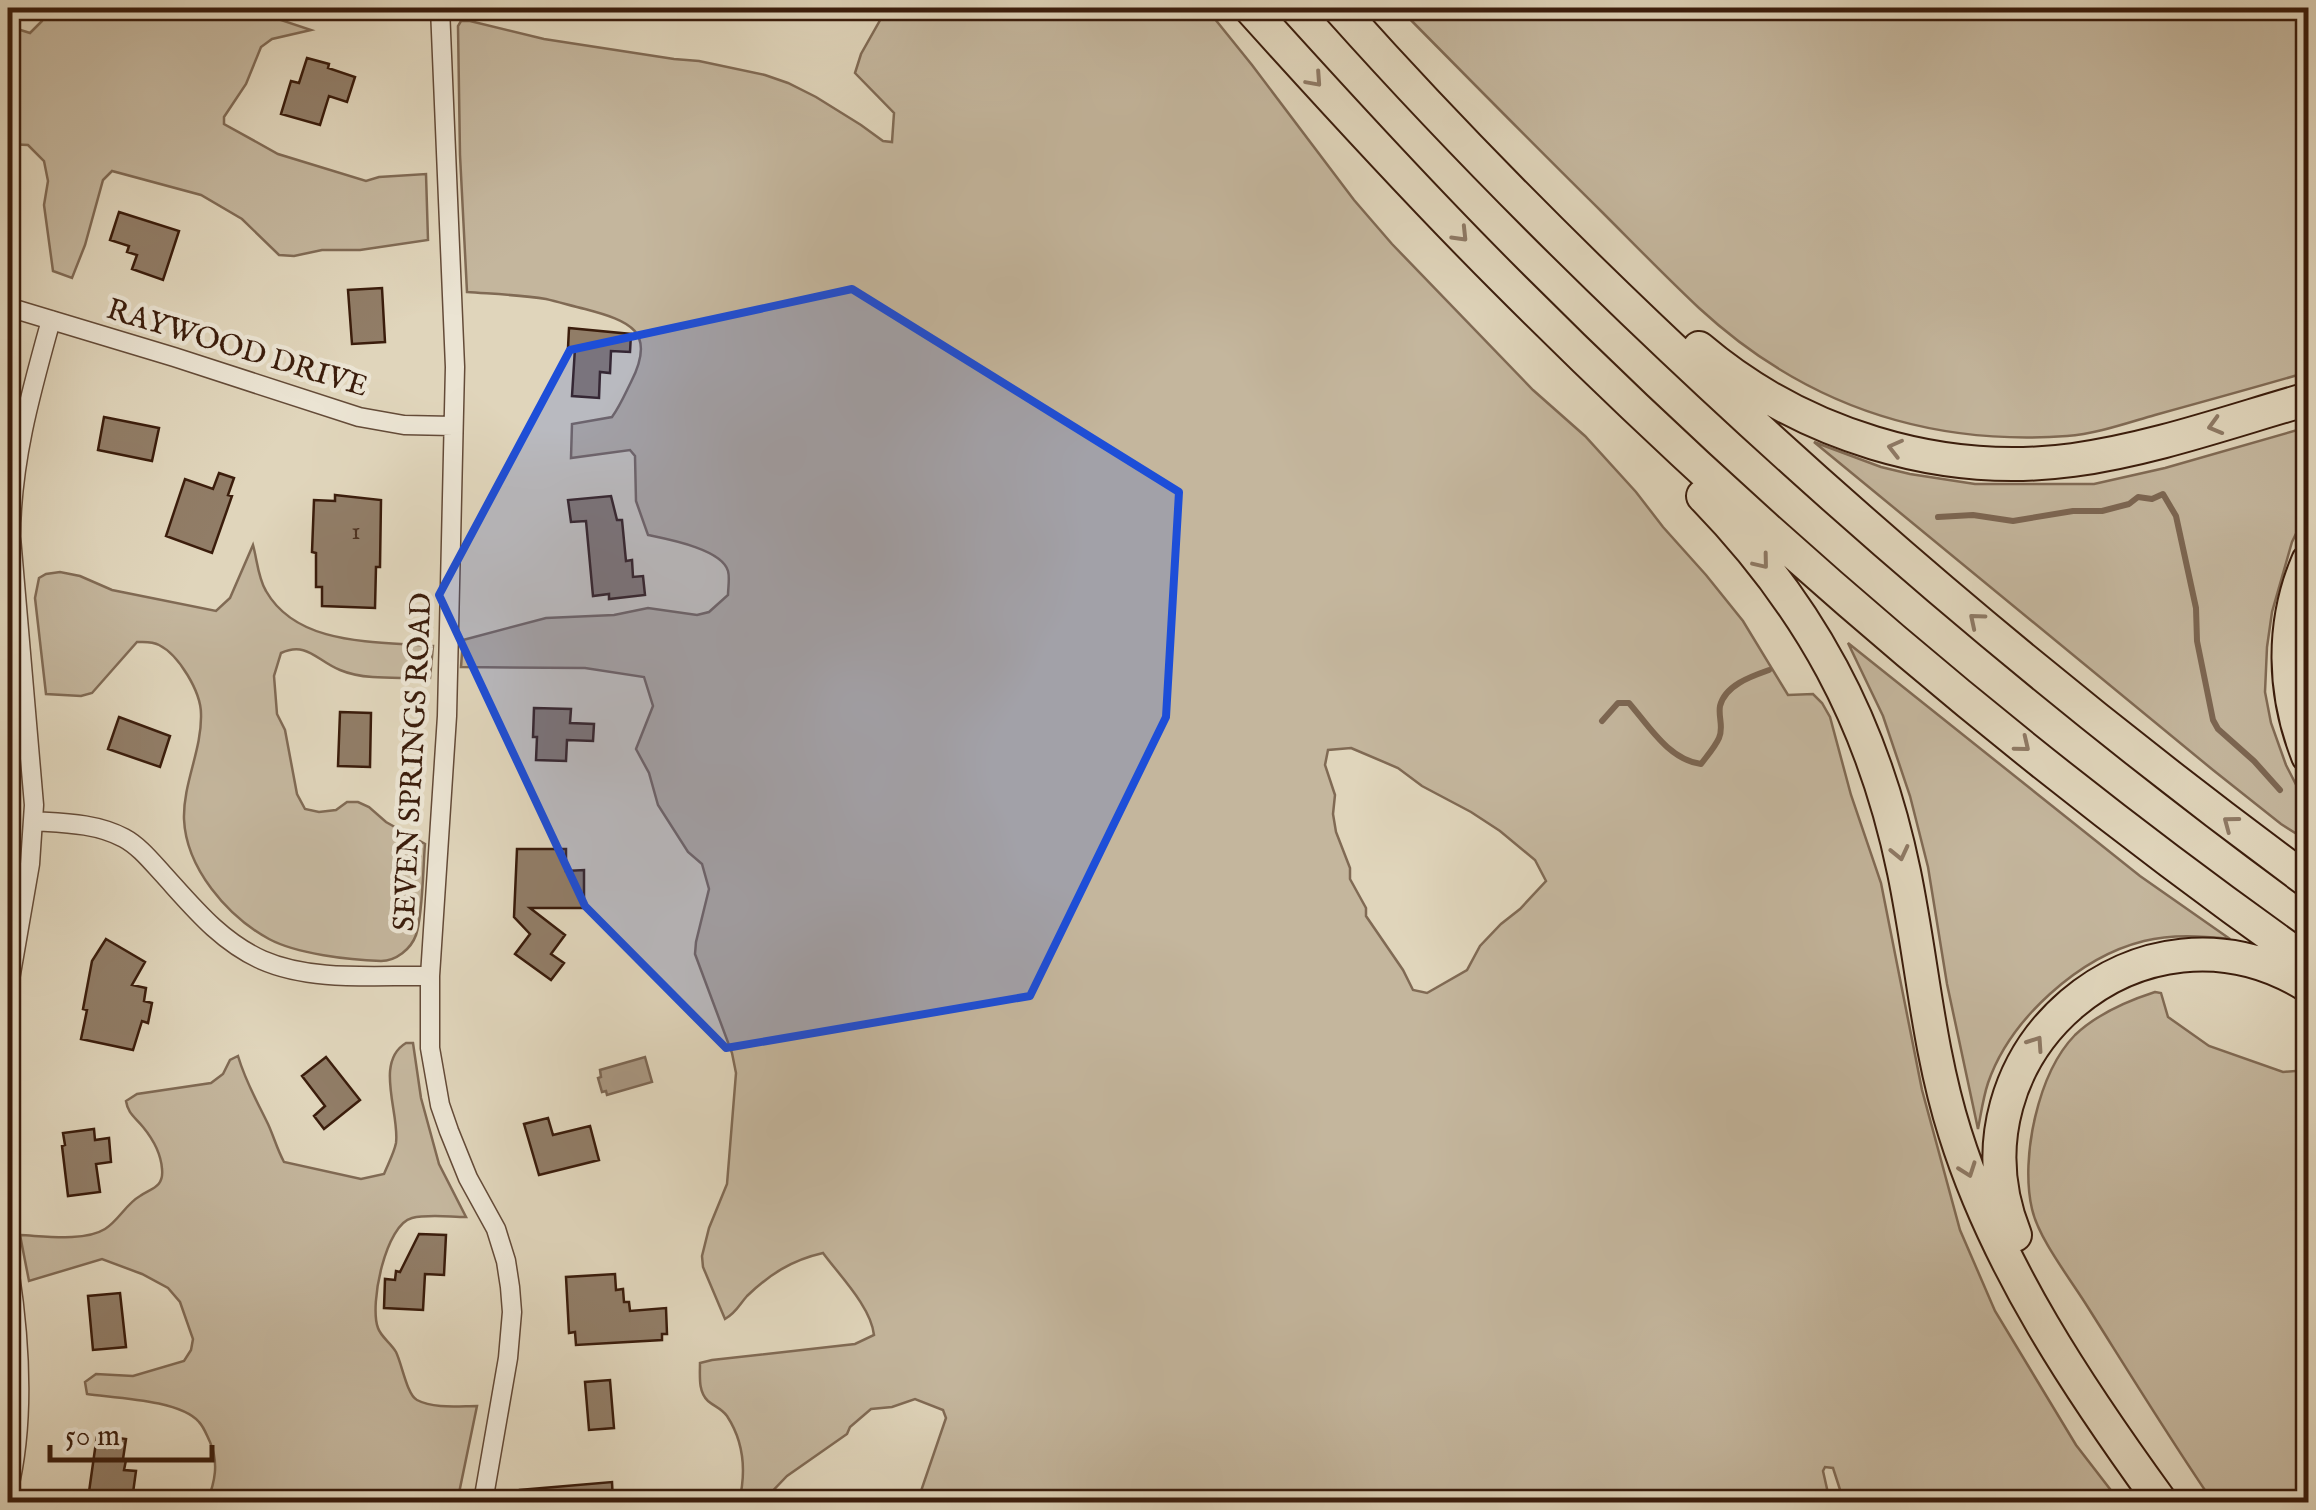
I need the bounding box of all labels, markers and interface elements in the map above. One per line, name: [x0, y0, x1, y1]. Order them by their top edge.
one-way arrow: [1303, 68, 1321, 87]
one-way arrow: [1449, 223, 1467, 242]
street label: RAYWOOD DRIVE: [102, 291, 372, 407]
one-way arrow: [2206, 414, 2224, 435]
one-way arrow: [1887, 439, 1904, 460]
house number: 1: [351, 516, 361, 548]
one-way arrow: [1750, 550, 1768, 568]
street label: SEVEN SPRINGS ROAD: [386, 592, 442, 932]
one-way arrow: [1970, 614, 1988, 632]
one-way arrow: [2012, 733, 2030, 751]
one-way arrow: [2223, 817, 2241, 834]
one-way arrow: [1888, 844, 1909, 861]
one-way arrow: [2024, 1035, 2042, 1054]
one-way arrow: [1956, 1160, 1977, 1177]
scale bar: [50, 1400, 212, 1462]
text: 50 m: [65, 1418, 120, 1456]

